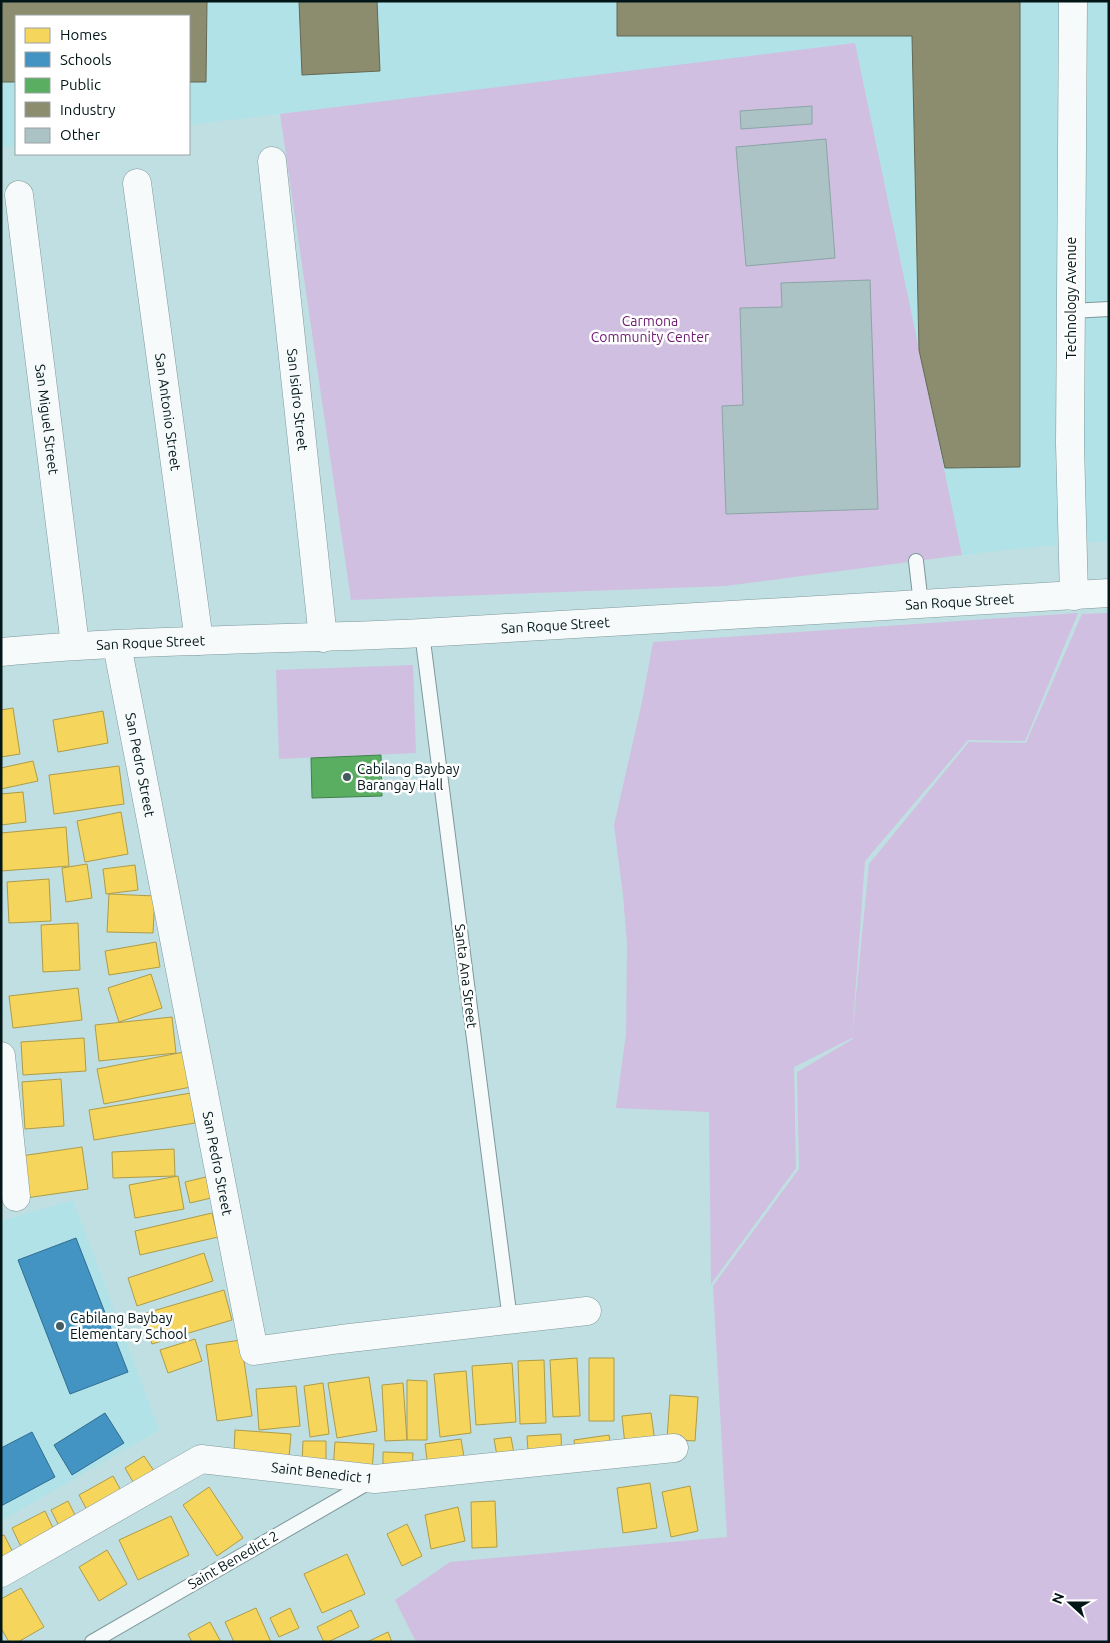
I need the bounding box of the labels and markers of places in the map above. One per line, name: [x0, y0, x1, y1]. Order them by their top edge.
place label: Cabilang Baybay Barangay Hall: [357, 761, 460, 793]
marker: Cabilang Baybay Barangay Hall: [341, 771, 353, 783]
place label: Cabilang Baybay Elementary School: [70, 1310, 188, 1342]
marker: Cabilang Baybay Elementary School: [54, 1320, 66, 1332]

